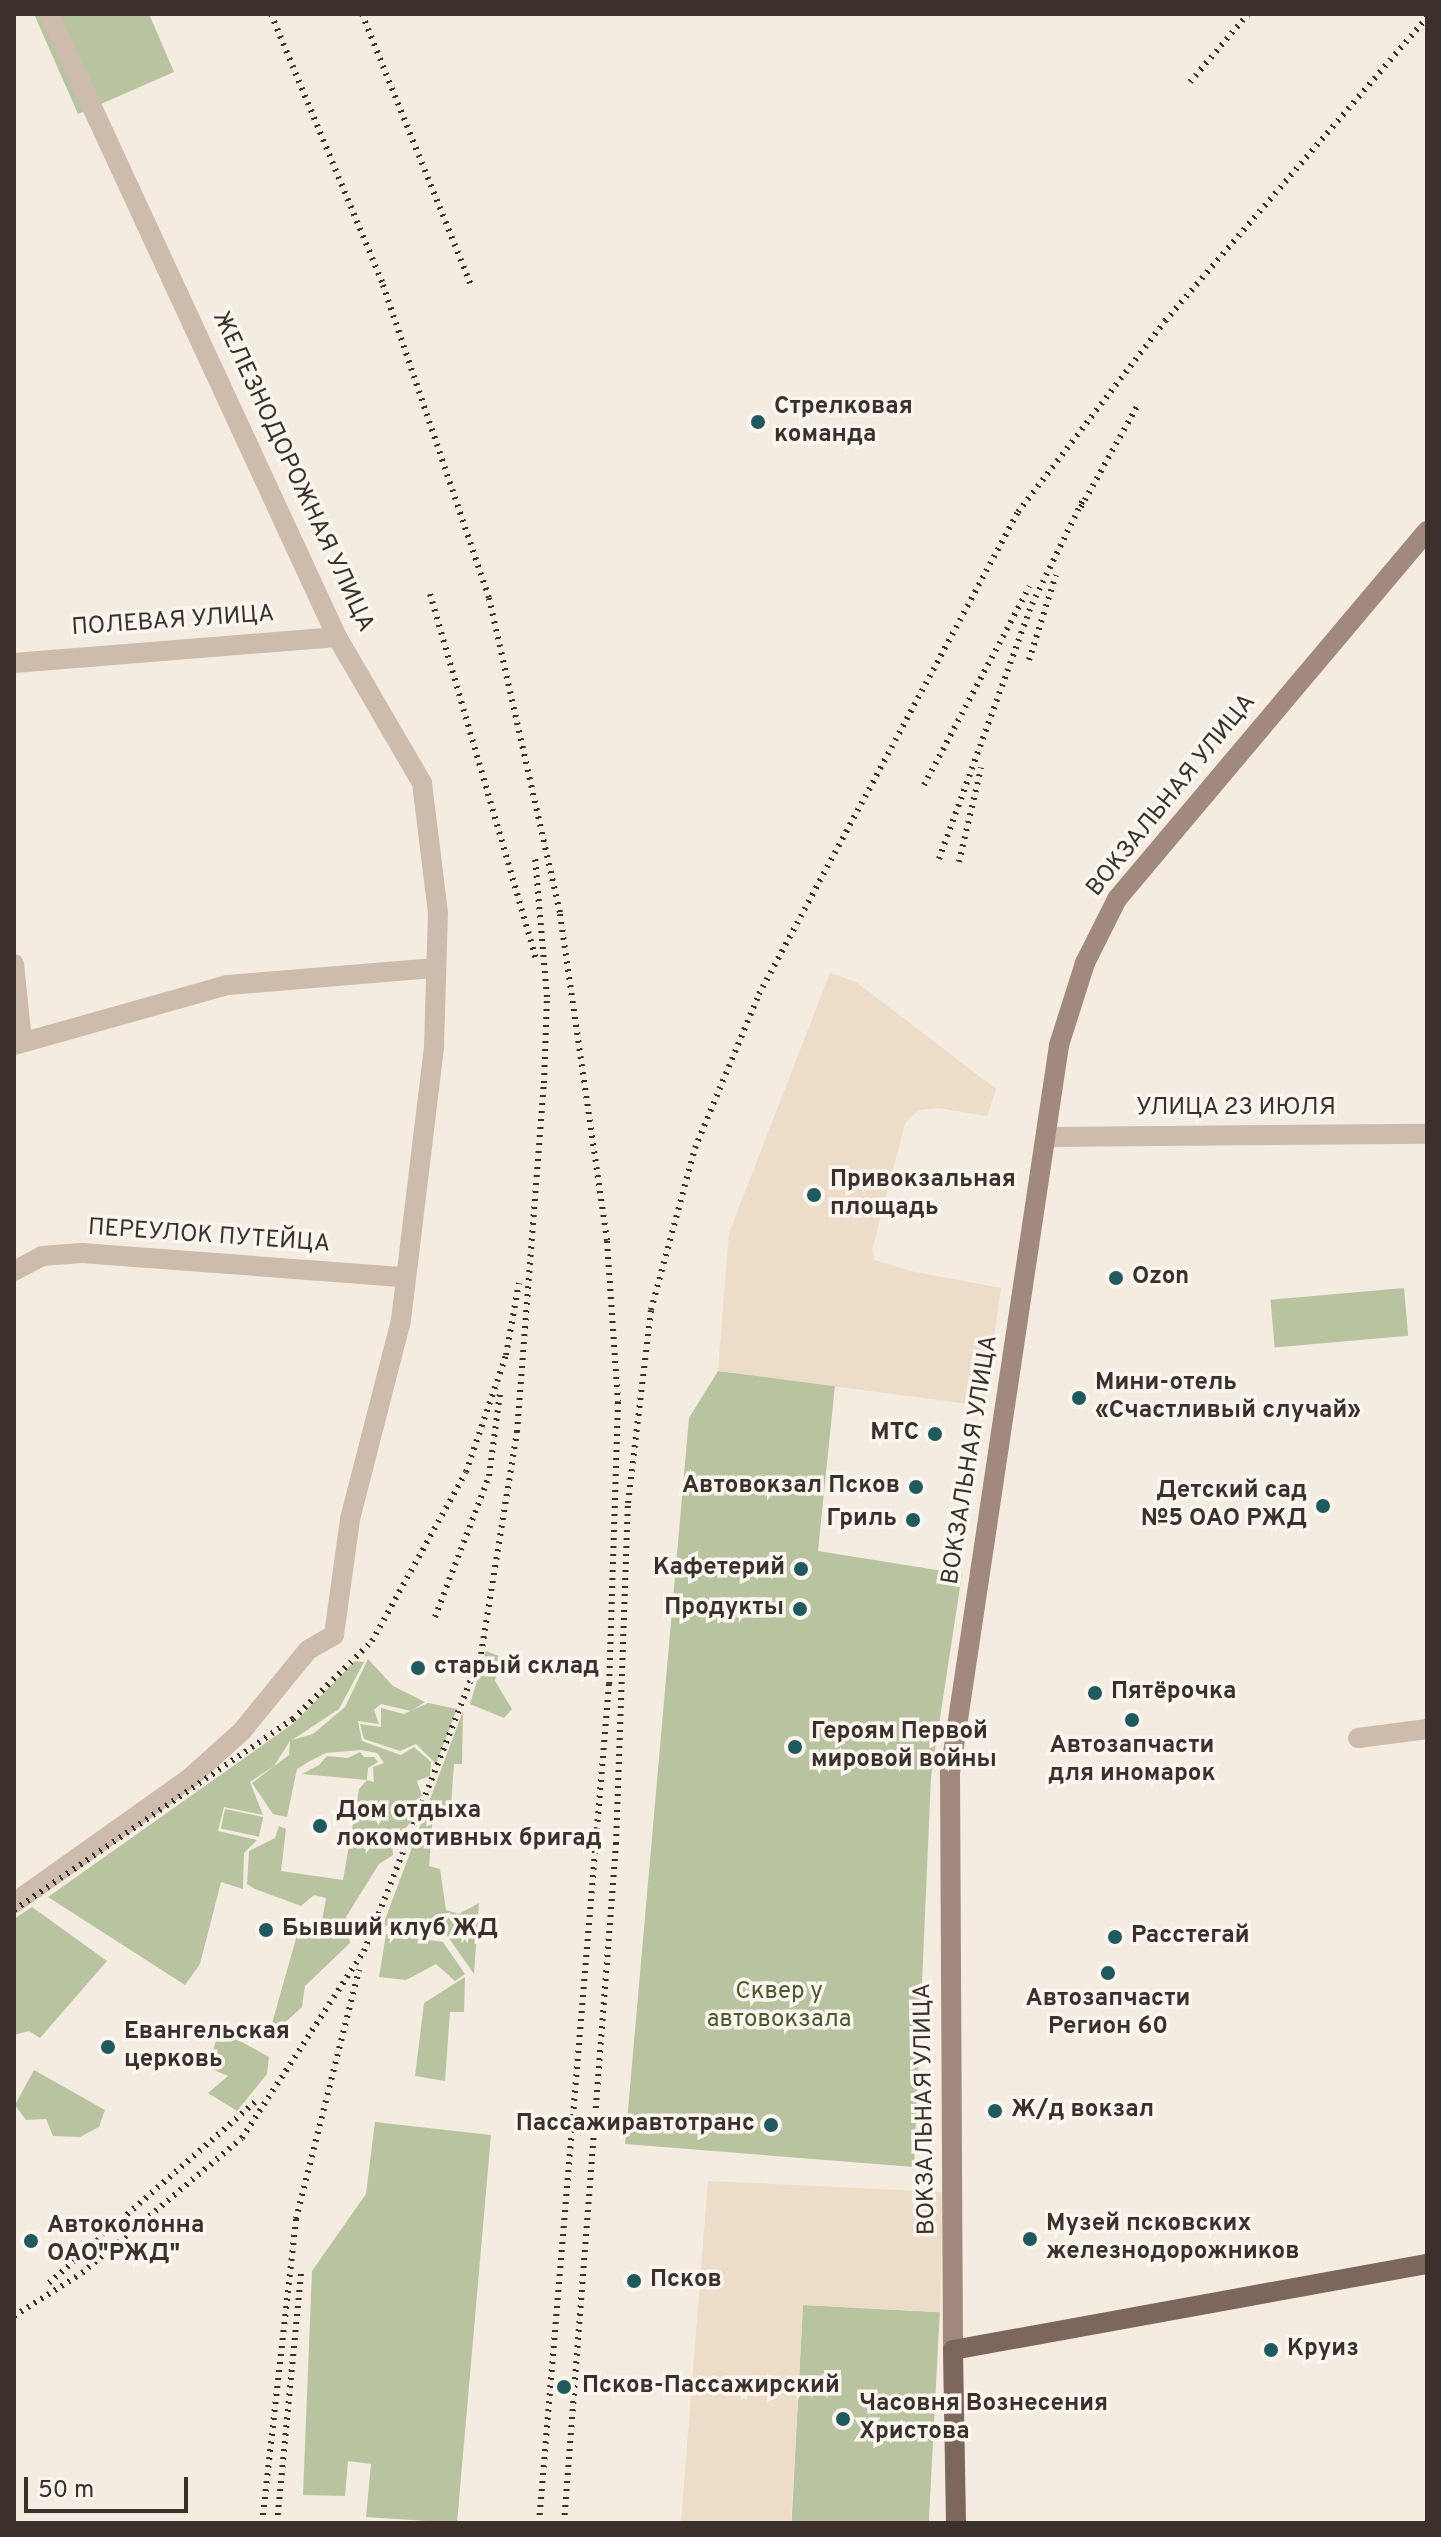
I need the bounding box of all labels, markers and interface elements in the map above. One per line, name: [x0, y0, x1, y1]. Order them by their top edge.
street label: ЖЕЛЕЗНОДОРОЖНАЯ УЛИЦА: [205, 307, 379, 637]
place label: Стрелковая команда: [774, 394, 913, 450]
marker: Стрелковая команда: [749, 413, 767, 431]
street label: ПОЛЕВАЯ УЛИЦА: [71, 601, 275, 643]
street label: ВОКЗАЛЬНАЯ УЛИЦА: [1081, 689, 1263, 903]
street label: УЛИЦА 23 ИЮЛЯ: [1136, 1095, 1336, 1123]
place label: Привокзальная площадь: [830, 1167, 1016, 1223]
marker: Привокзальная площадь: [805, 1186, 823, 1204]
street label: ПЕРЕУЛОК ПУТЕЙЦА: [87, 1214, 331, 1260]
place label: Ozon: [1132, 1264, 1189, 1292]
marker: Ozon: [1107, 1269, 1125, 1287]
street label: ВОКЗАЛЬНАЯ УЛИЦА: [937, 1333, 1005, 1587]
place label: Мини-отель «Счастливый случай»: [1095, 1370, 1361, 1426]
marker: Мини-отель «Счастливый случай»: [1070, 1389, 1088, 1407]
place label: МТС: [870, 1420, 919, 1448]
marker: МТС: [926, 1425, 944, 1443]
place label: Автовокзал Псков: [682, 1473, 900, 1501]
marker: Автовокзал Псков: [907, 1478, 925, 1496]
place label: Детский сад №5 ОАО РЖД: [1141, 1478, 1307, 1534]
marker: Детский сад №5 ОАО РЖД: [1314, 1497, 1332, 1515]
place label: Гриль: [826, 1506, 897, 1534]
marker: Гриль: [904, 1511, 922, 1529]
place label: Кафетерий: [653, 1555, 785, 1583]
marker: Кафетерий: [792, 1560, 810, 1578]
place label: Продукты: [664, 1595, 784, 1623]
marker: Продукты: [791, 1600, 809, 1618]
place label: старый склад: [434, 1654, 599, 1682]
marker: старый склад: [409, 1659, 427, 1677]
place label: Пятёрочка: [1111, 1679, 1236, 1707]
marker: Пятёрочка: [1086, 1684, 1104, 1702]
marker: Автозапчасти для иномарок: [1123, 1711, 1141, 1729]
place label: Героям Первой мировой войны: [811, 1719, 997, 1775]
place label: Автозапчасти для иномарок: [1048, 1733, 1216, 1789]
marker: Героям Первой мировой войны: [786, 1738, 804, 1756]
place label: Дом отдыха локомотивных бригад: [336, 1798, 602, 1854]
marker: Дом отдыха локомотивных бригад: [311, 1817, 329, 1835]
place label: Бывший клуб ЖД: [282, 1916, 498, 1944]
marker: Бывший клуб ЖД: [257, 1921, 275, 1939]
place label: Расстегай: [1131, 1923, 1250, 1951]
marker: Расстегай: [1106, 1928, 1124, 1946]
marker: Автозапчасти Регион 60: [1099, 1964, 1117, 1982]
park label: Сквер у автовокзала: [707, 1979, 851, 2035]
street label: ВОКЗАЛЬНАЯ УЛИЦА: [909, 1983, 943, 2235]
place label: Автозапчасти Регион 60: [1026, 1986, 1190, 2042]
place label: Евангельская церковь: [124, 2019, 290, 2075]
marker: Евангельская церковь: [99, 2038, 117, 2056]
place label: Ж/д вокзал: [1011, 2097, 1154, 2125]
marker: Ж/д вокзал: [986, 2102, 1004, 2120]
place label: Пассажиравтотранс: [516, 2111, 755, 2139]
marker: Пассажиравтотранс: [762, 2116, 780, 2134]
place label: Музей псковских железнодорожников: [1046, 2211, 1300, 2267]
place label: Автоколонна ОАО"РЖД": [47, 2213, 204, 2269]
marker: Музей псковских железнодорожников: [1021, 2230, 1039, 2248]
marker: Автоколонна ОАО"РЖД": [22, 2232, 40, 2250]
place label: Псков: [650, 2267, 722, 2295]
marker: Псков: [625, 2272, 643, 2290]
place label: Круиз: [1287, 2336, 1359, 2364]
marker: Круиз: [1262, 2341, 1280, 2359]
place label: Псков-Пассажирский: [582, 2373, 840, 2401]
marker: Псков-Пассажирский: [553, 2376, 575, 2398]
place label: Часовня Вознесения Христова: [859, 2391, 1108, 2447]
marker: Часовня Вознесения Христова: [834, 2410, 852, 2428]
scale bar: [28, 2461, 192, 2511]
text: 50 m: [38, 2476, 94, 2506]

